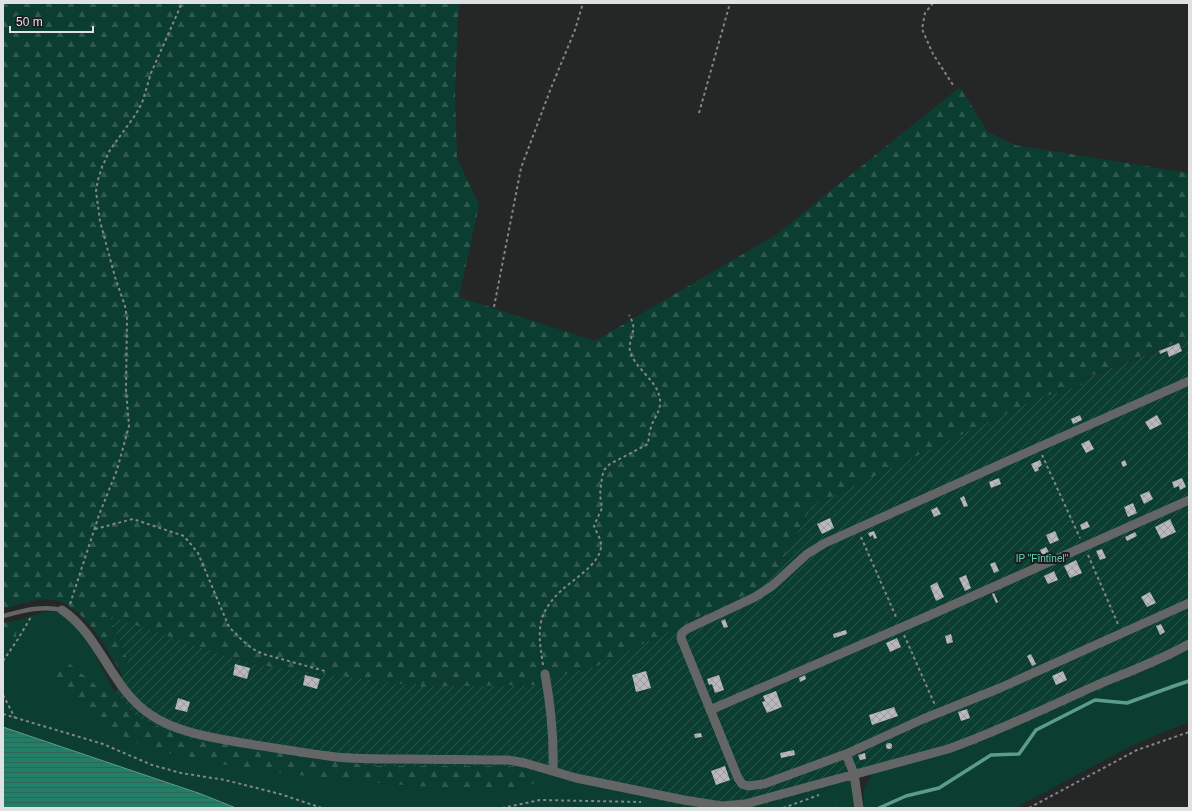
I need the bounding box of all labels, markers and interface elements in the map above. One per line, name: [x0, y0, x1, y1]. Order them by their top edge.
scale bar: [10, 8, 93, 34]
text: 50 m: [16, 15, 43, 29]
park label: IP "Fîntînel": [1016, 553, 1069, 564]

